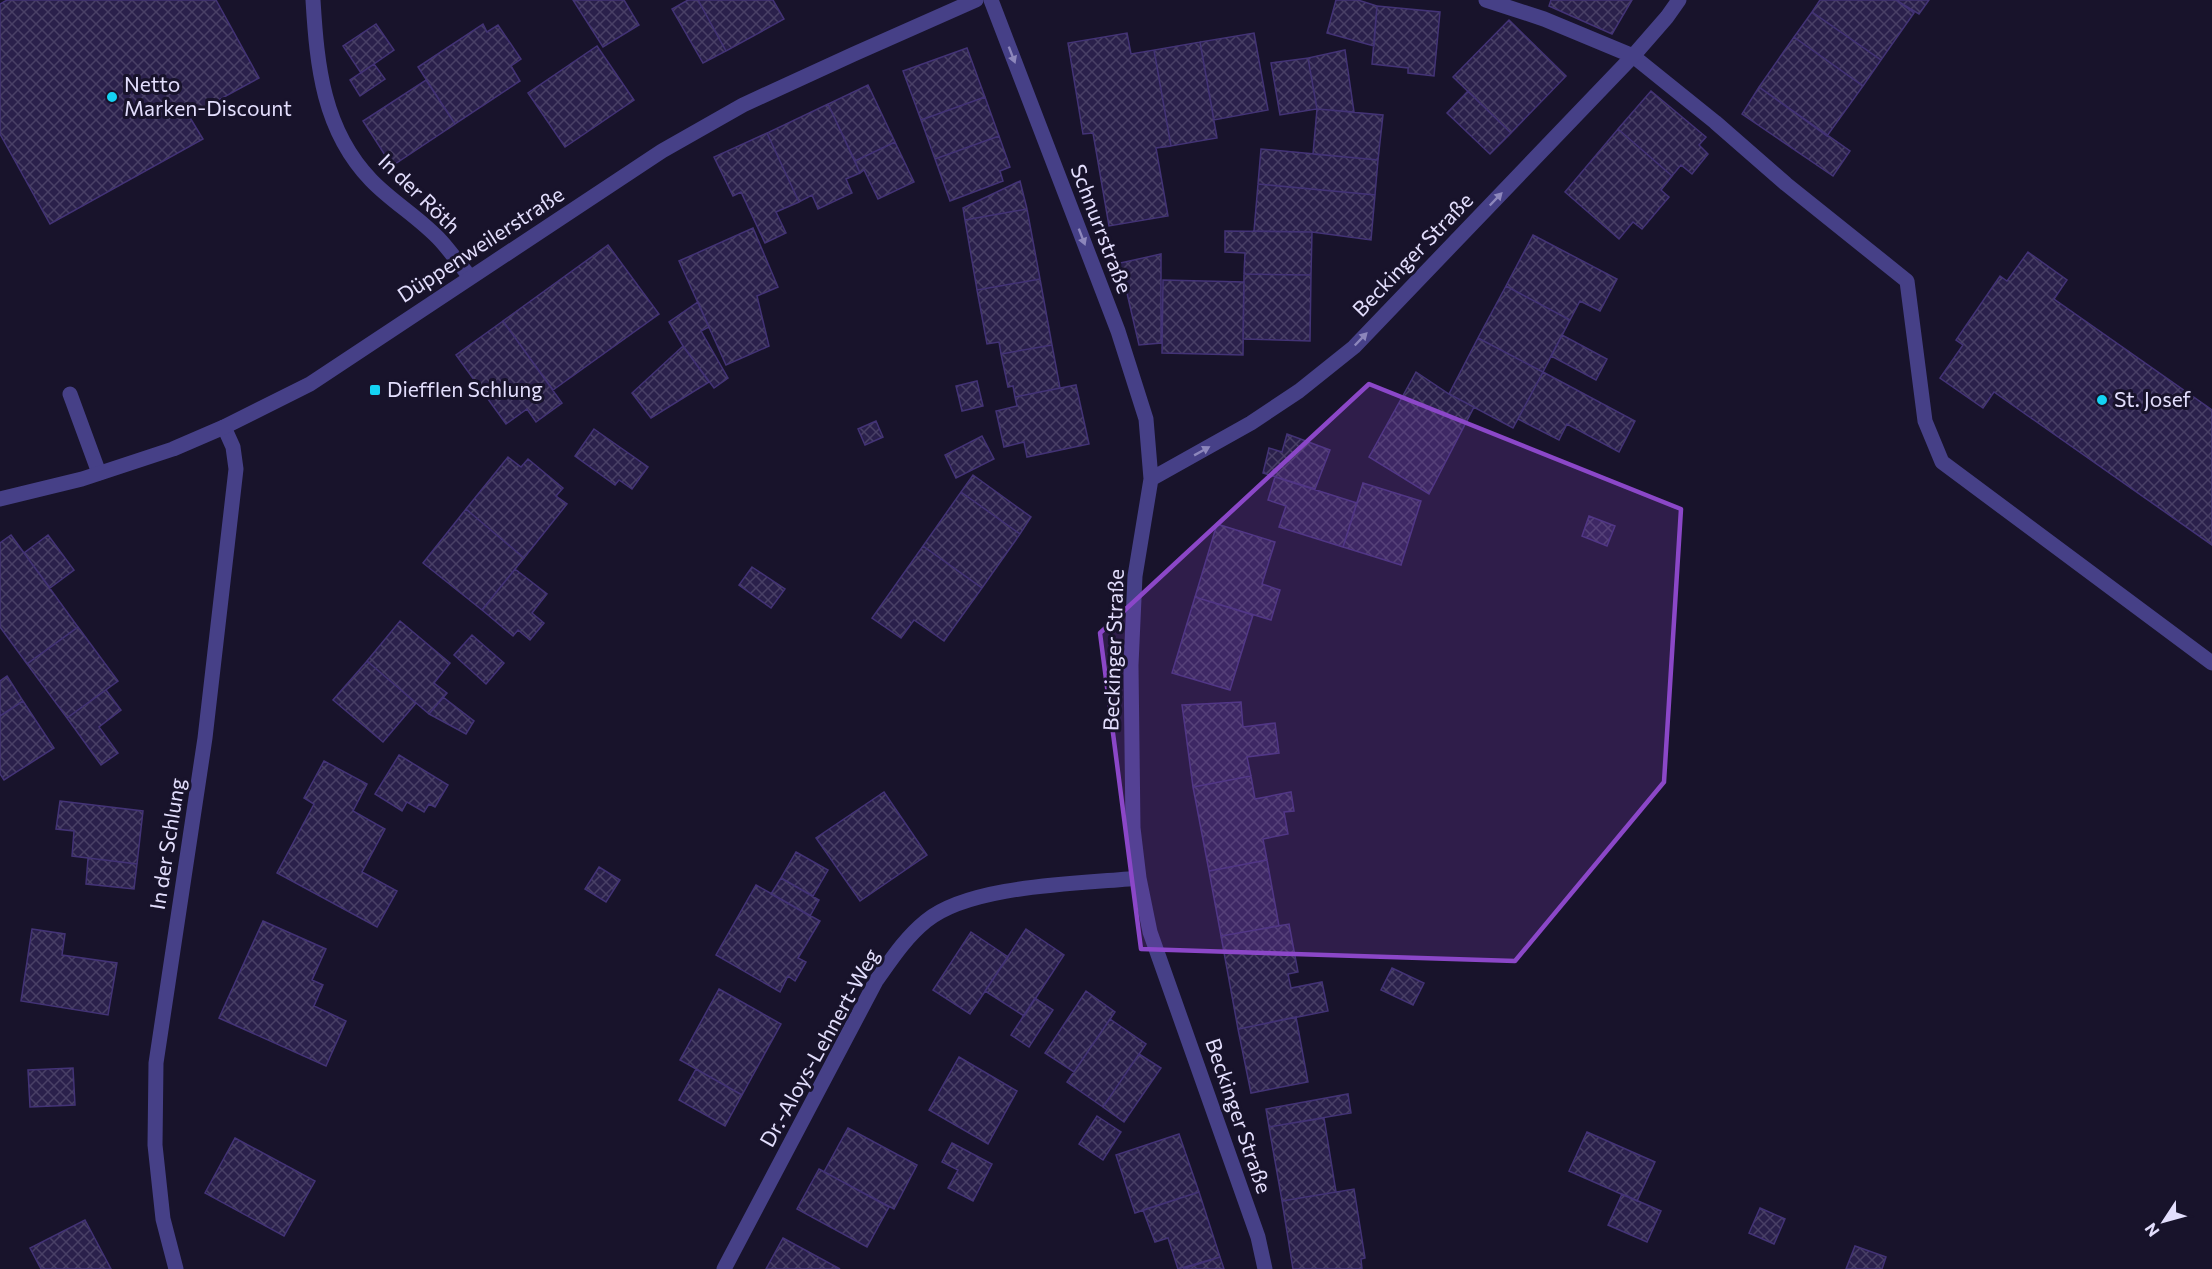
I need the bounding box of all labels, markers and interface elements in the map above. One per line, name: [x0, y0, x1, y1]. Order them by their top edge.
one-way arrow: [1007, 46, 1017, 64]
place label: Netto Marken-Discount: [124, 71, 292, 120]
marker: Netto Marken-Discount: [105, 90, 119, 104]
street label: In der Röth: [374, 148, 466, 238]
street label: Schnurrstraße: [1066, 160, 1138, 296]
street label: Düppenweilerstraße: [392, 181, 568, 307]
street label: Beckinger Straße: [1347, 187, 1477, 321]
one-way arrow: [1489, 192, 1503, 206]
one-way arrow: [1077, 228, 1087, 246]
one-way arrow: [1354, 332, 1368, 347]
place label: Diefflen Schlung: [387, 376, 543, 401]
marker: Diefflen Schlung: [368, 383, 382, 397]
place label: St. Josef: [2114, 386, 2192, 411]
marker: St. Josef: [2095, 393, 2109, 407]
one-way arrow: [1194, 446, 1211, 456]
street label: Beckinger Straße: [1097, 568, 1128, 731]
street label: In der Schlung: [144, 776, 189, 911]
street label: Dr.-Aloys-Lehnert-Weg: [754, 944, 884, 1151]
street label: Beckinger Straße: [1201, 1035, 1278, 1196]
north arrow: [2134, 1191, 2194, 1251]
text: N: [2140, 1220, 2163, 1241]

